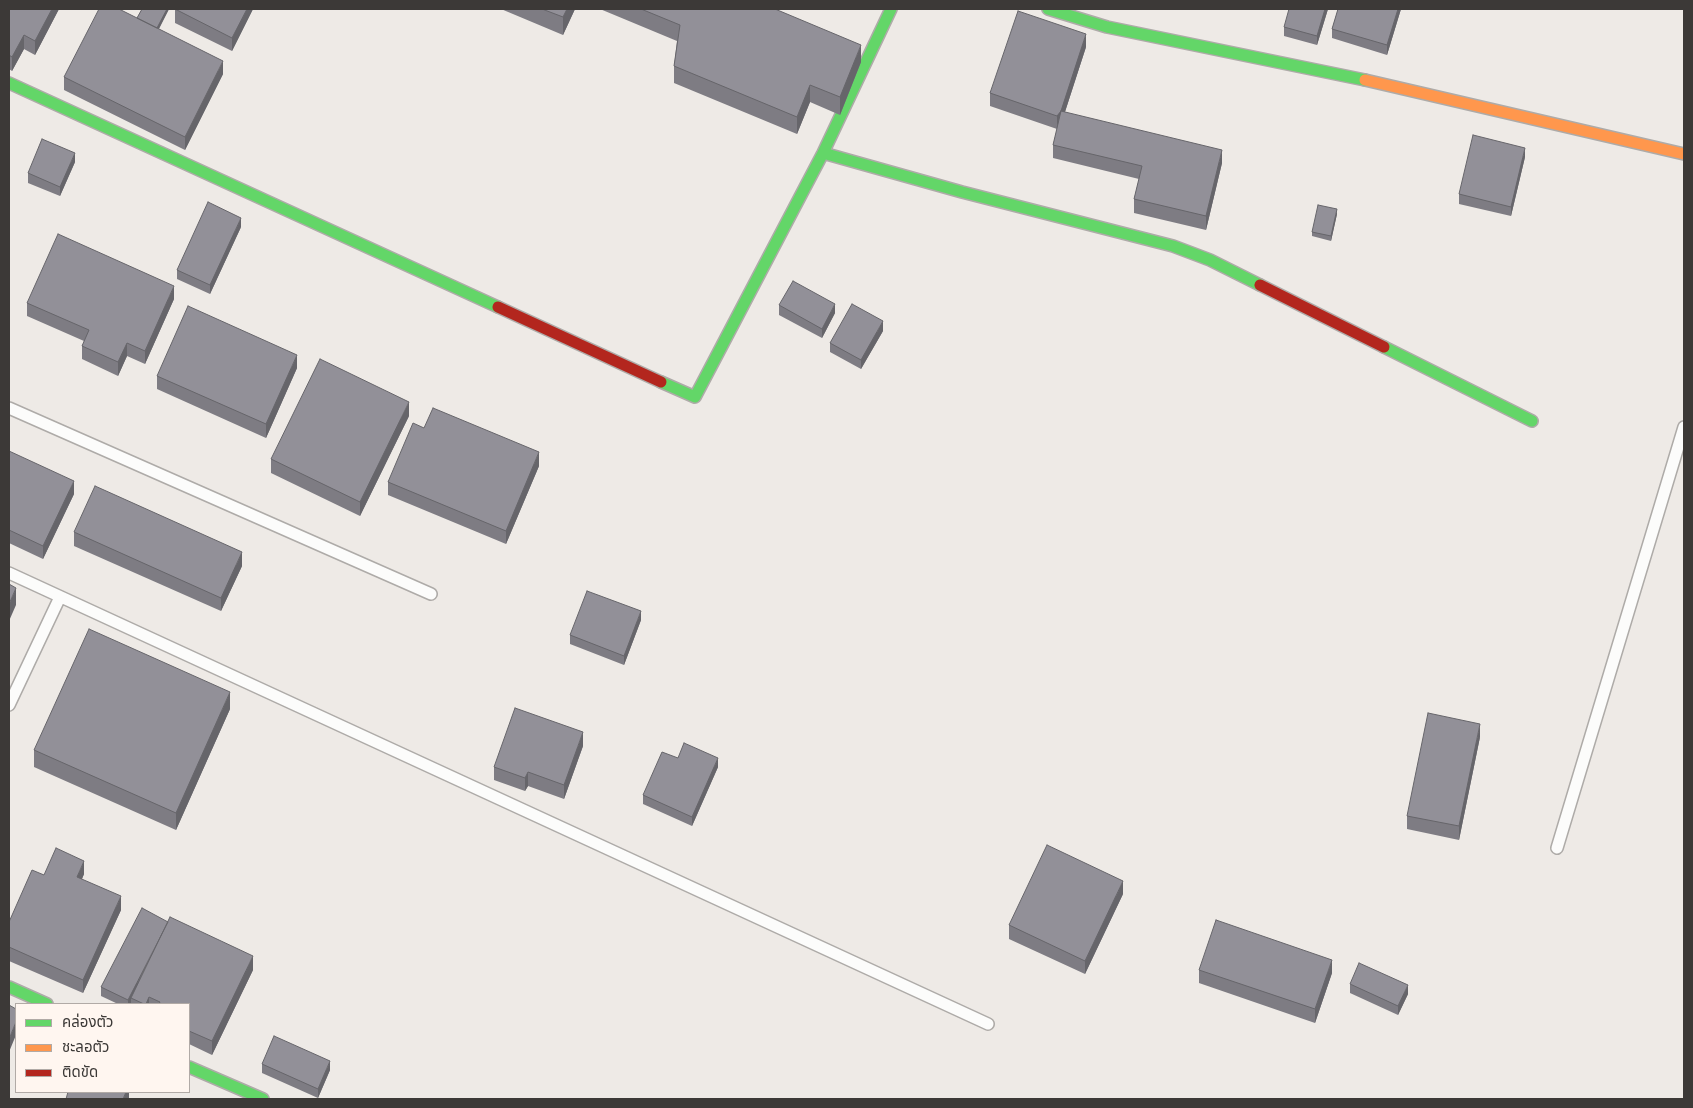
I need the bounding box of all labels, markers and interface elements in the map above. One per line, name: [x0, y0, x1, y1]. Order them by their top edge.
legend: [15, 1003, 190, 1093]
text: คล่องตัว: [62, 1012, 113, 1031]
text: ชะลอตัว: [62, 1037, 109, 1056]
text: ติดขัด: [62, 1062, 98, 1081]

